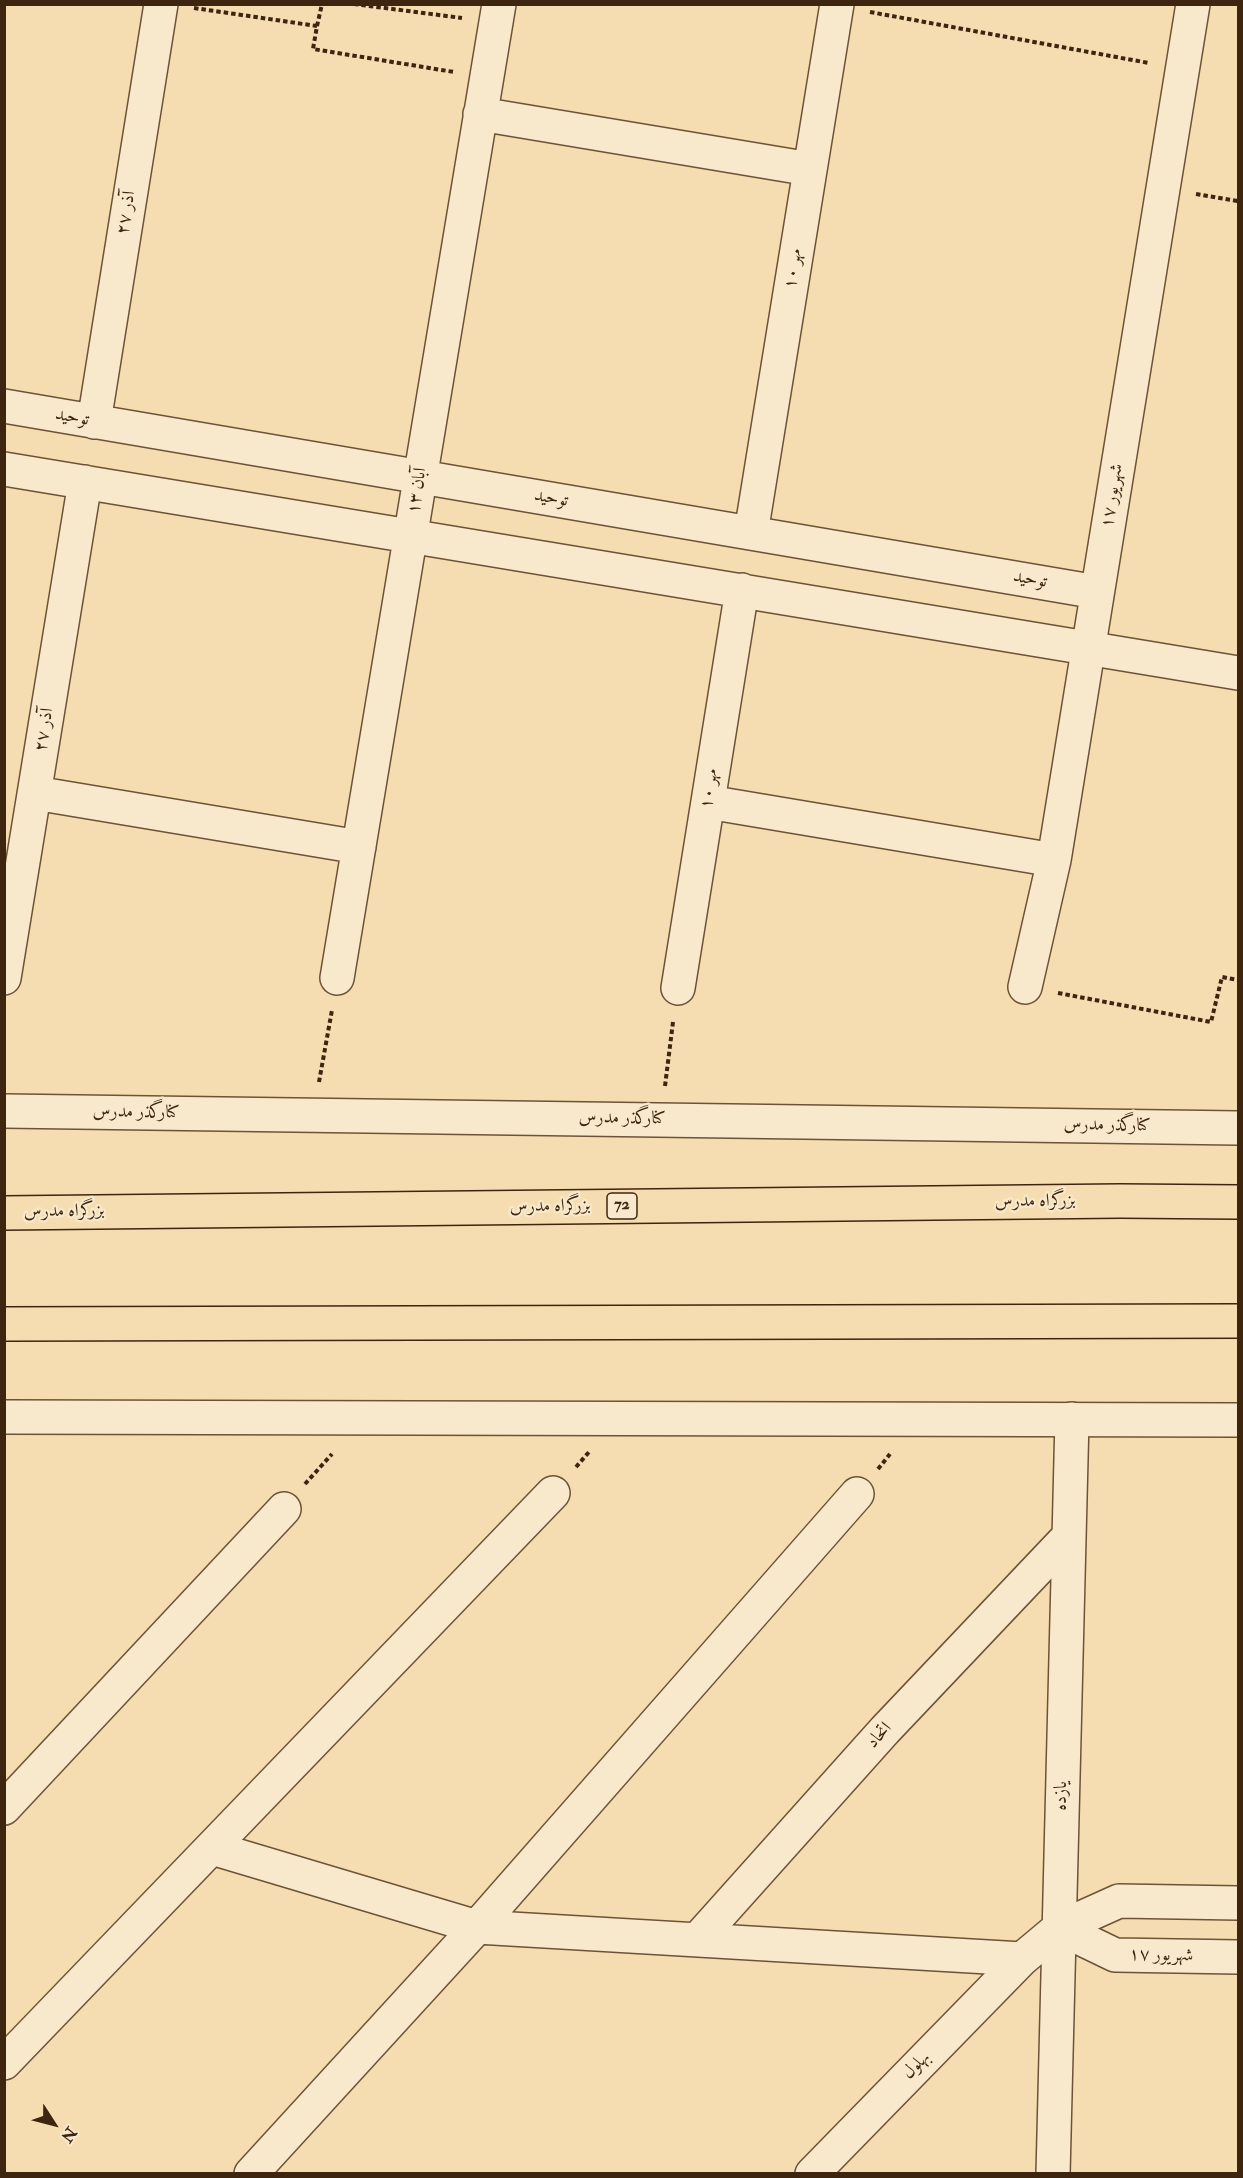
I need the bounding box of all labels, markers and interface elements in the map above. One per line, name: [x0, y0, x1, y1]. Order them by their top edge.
street label: ۲۷ آذر: [113, 190, 141, 236]
street label: ۱۰ مهر: [780, 247, 808, 291]
street label: توحید: [53, 404, 91, 432]
street label: ۱۷ شهریور: [1097, 462, 1129, 530]
street label: ۱۳ آبان: [404, 466, 432, 516]
street label: توحید: [532, 485, 570, 513]
street label: توحید: [1011, 566, 1049, 594]
street label: ۲۷ آذر: [31, 707, 59, 753]
street label: ۱۰ مهر: [696, 767, 724, 811]
street label: کنارگذر مدرس: [92, 1101, 180, 1125]
street label: کنارگذر مدرس: [578, 1107, 666, 1131]
street label: کنارگذر مدرس: [1063, 1114, 1151, 1138]
street label: بزرگراه مدرس: [995, 1190, 1075, 1214]
road number: 72: [607, 1193, 637, 1219]
street label: بزرگراه مدرس: [510, 1195, 590, 1219]
street label: بزرگراه مدرس: [24, 1200, 104, 1224]
street label: اتحاد: [863, 1718, 897, 1754]
street label: یازده: [1051, 1781, 1073, 1811]
street label: ۱۷ شهریور: [1129, 1945, 1193, 1967]
street label: بهلول: [898, 2047, 936, 2085]
north arrow: [24, 2094, 84, 2154]
text: N: [56, 2123, 81, 2146]

